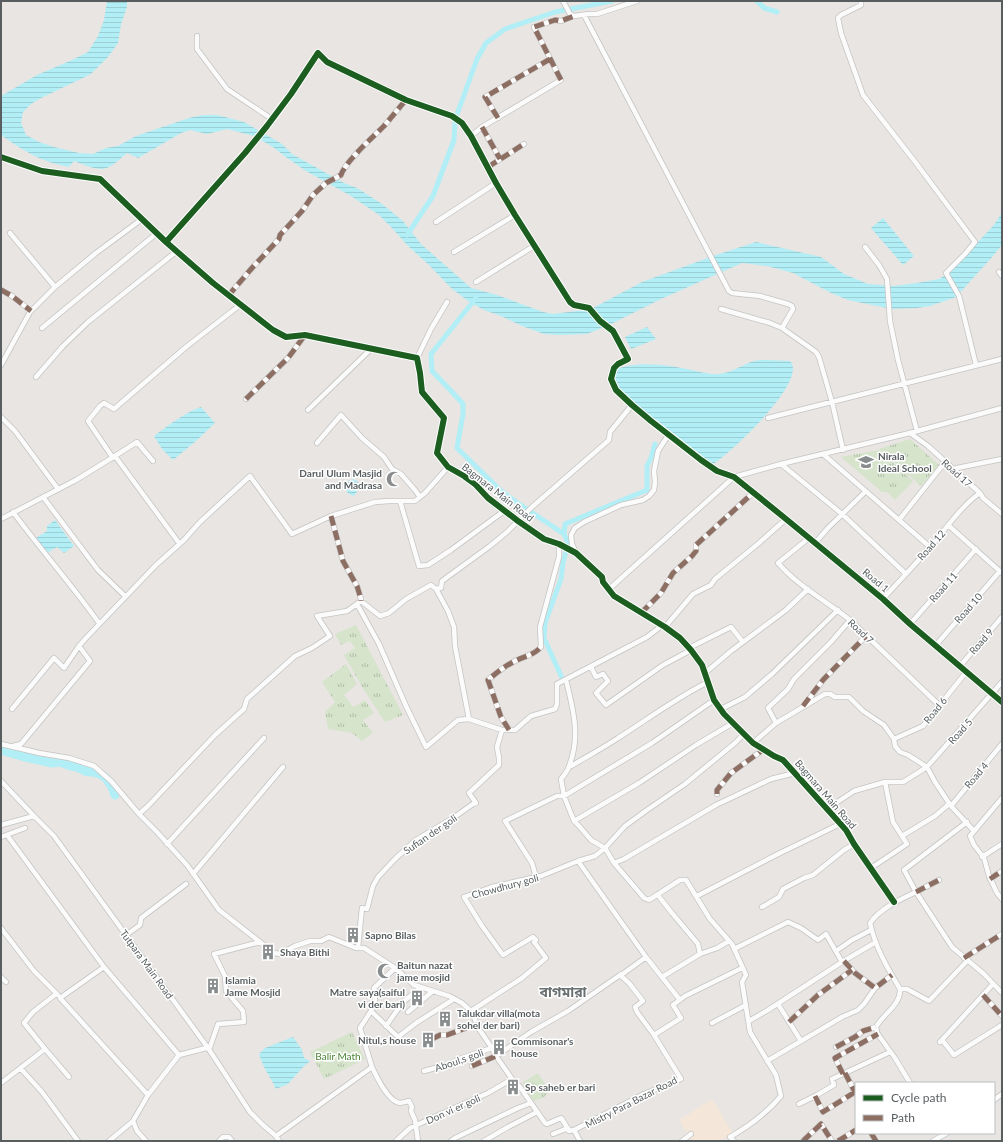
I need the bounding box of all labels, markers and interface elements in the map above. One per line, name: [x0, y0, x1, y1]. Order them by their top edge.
place label: Nirala Ideal School: [878, 450, 932, 474]
school or university icon: Nirala Ideal School: [857, 453, 875, 471]
street label: Road 17: [939, 456, 975, 490]
street label: Bagmara Main Road: [460, 460, 536, 524]
place label: Darul Ulum Masjid and Madrasa: [299, 467, 382, 491]
mosque icon: Darul Ulum Masjid and Madrasa: [385, 470, 403, 488]
street label: Road 12: [915, 527, 948, 563]
street label: Road 1: [860, 566, 892, 595]
street label: Road 11: [927, 569, 960, 605]
street label: Road 10: [952, 590, 985, 626]
street label: Road 7: [846, 616, 876, 646]
street label: Road 9: [966, 625, 996, 656]
street label: Road 6: [921, 694, 949, 726]
street label: Road 5: [945, 715, 975, 746]
street label: Bagmara Main Road: [793, 757, 859, 831]
street label: Road 4: [962, 759, 991, 791]
street label: Sufian der goli: [401, 812, 459, 856]
street label: Chowdhury goli: [470, 871, 540, 901]
building icon: Sapno Bilas: [344, 926, 362, 944]
street label: Tutpara Main Road: [118, 927, 176, 1001]
place label: Sapno Bilas: [365, 929, 417, 941]
building icon: Shaya Bithi: [259, 943, 277, 961]
place label: Shaya Bithi: [280, 946, 330, 958]
place label: Baitun nazat jame mosjid: [396, 959, 453, 983]
mosque icon: Baitun nazat jame mosjid: [376, 962, 394, 980]
place label: Islamia Jame Mosjid: [225, 974, 281, 998]
building icon: Islamia Jame Mosjid: [204, 977, 222, 995]
district label: বাগমারা: [538, 983, 588, 1000]
place label: Matre saya(saiful vi der bari): [330, 986, 405, 1010]
building icon: Matre saya(saiful vi der bari): [408, 989, 426, 1007]
place label: Talukdar villa(mota sohel der bari): [457, 1007, 540, 1031]
building icon: Talukdar villa(mota sohel der bari): [436, 1010, 454, 1028]
building icon: Nitul,s house: [419, 1031, 437, 1049]
place label: Nitul,s house: [358, 1034, 417, 1046]
place label: Commisonar's house: [511, 1035, 574, 1059]
building icon: Commisonar's house: [490, 1038, 508, 1056]
street label: Aboul,s goli: [433, 1046, 485, 1074]
park label: Balir Math: [315, 1050, 361, 1062]
street label: Mistry Para Bazar Road: [583, 1074, 679, 1130]
building icon: Sp saheb er bari: [504, 1078, 522, 1096]
place label: Sp saheb er bari: [525, 1081, 596, 1093]
legend: [855, 1082, 995, 1134]
text: Cycle path: [891, 1090, 946, 1105]
street label: Don vi er goli: [424, 1092, 482, 1126]
text: Path: [891, 1110, 915, 1125]

